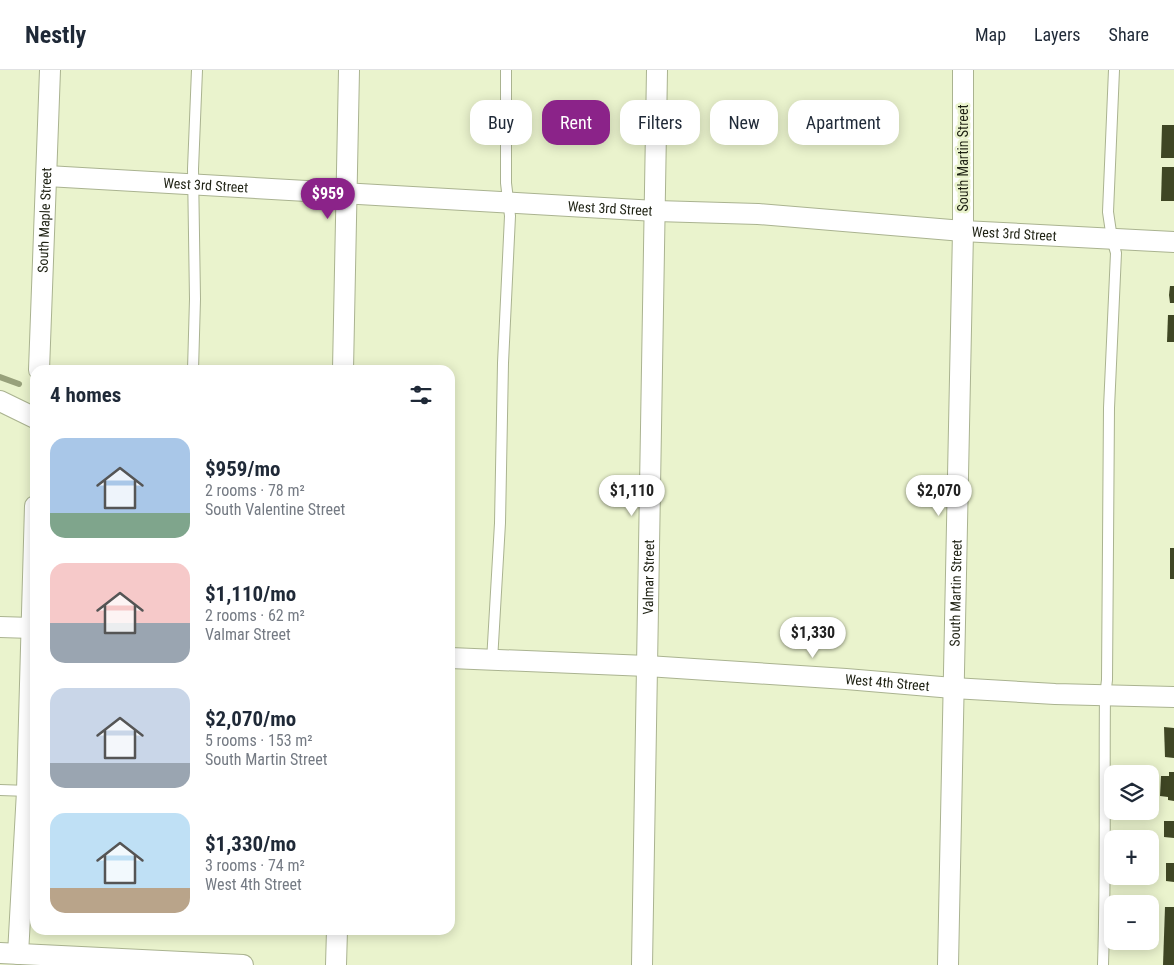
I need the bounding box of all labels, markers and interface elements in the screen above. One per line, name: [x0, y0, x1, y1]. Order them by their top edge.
text: Nestly: [25, 21, 86, 49]
text: Map: [975, 24, 1006, 45]
text: Layers: [1034, 24, 1081, 45]
text: Share: [1109, 24, 1149, 45]
chip: Buy: [470, 100, 532, 145]
chip: Rent: [542, 100, 610, 145]
chip: Filters: [620, 100, 700, 145]
chip: New: [710, 100, 778, 145]
chip: Apartment: [788, 100, 899, 145]
street label: South Martin Street: [955, 104, 971, 212]
street label: South Maple Street: [35, 167, 54, 273]
street label: West 3rd Street: [163, 175, 249, 196]
pin: $959: [298, 178, 358, 220]
text: $959: [312, 184, 344, 203]
street label: West 3rd Street: [567, 198, 653, 219]
street label: West 3rd Street: [971, 223, 1057, 244]
icon: filters: [407, 381, 435, 409]
text: 4 homes: [50, 383, 121, 407]
text: $959/mo: [205, 457, 280, 481]
icon: home: [90, 458, 150, 518]
pin: $1,110: [591, 474, 673, 517]
pin: $2,070: [898, 474, 980, 517]
text: 2 rooms · 78 m²: [205, 481, 305, 500]
text: $1,110: [610, 481, 654, 500]
text: $2,070: [917, 481, 961, 500]
text: South Valentine Street: [205, 500, 345, 519]
street label: Valmar Street: [640, 539, 657, 615]
street label: South Martin Street: [947, 539, 965, 647]
text: $1,110/mo: [205, 582, 296, 606]
icon: home: [90, 583, 150, 643]
text: 2 rooms · 62 m²: [205, 606, 305, 625]
pin: $1,330: [772, 616, 854, 659]
text: $1,330: [791, 623, 835, 642]
text: Valmar Street: [205, 625, 291, 644]
street label: West 4th Street: [844, 671, 930, 694]
text: $2,070/mo: [205, 707, 296, 731]
icon: home: [90, 708, 150, 768]
text: 5 rooms · 153 m²: [205, 731, 313, 750]
text: South Martin Street: [205, 750, 328, 769]
map controls: [1104, 765, 1159, 950]
button: layers: [1104, 765, 1159, 820]
button: +: [1104, 830, 1159, 885]
text: $1,330/mo: [205, 832, 296, 856]
icon: home: [90, 833, 150, 893]
text: 3 rooms · 74 m²: [205, 856, 305, 875]
text: West 4th Street: [205, 875, 302, 894]
button: −: [1104, 895, 1159, 950]

